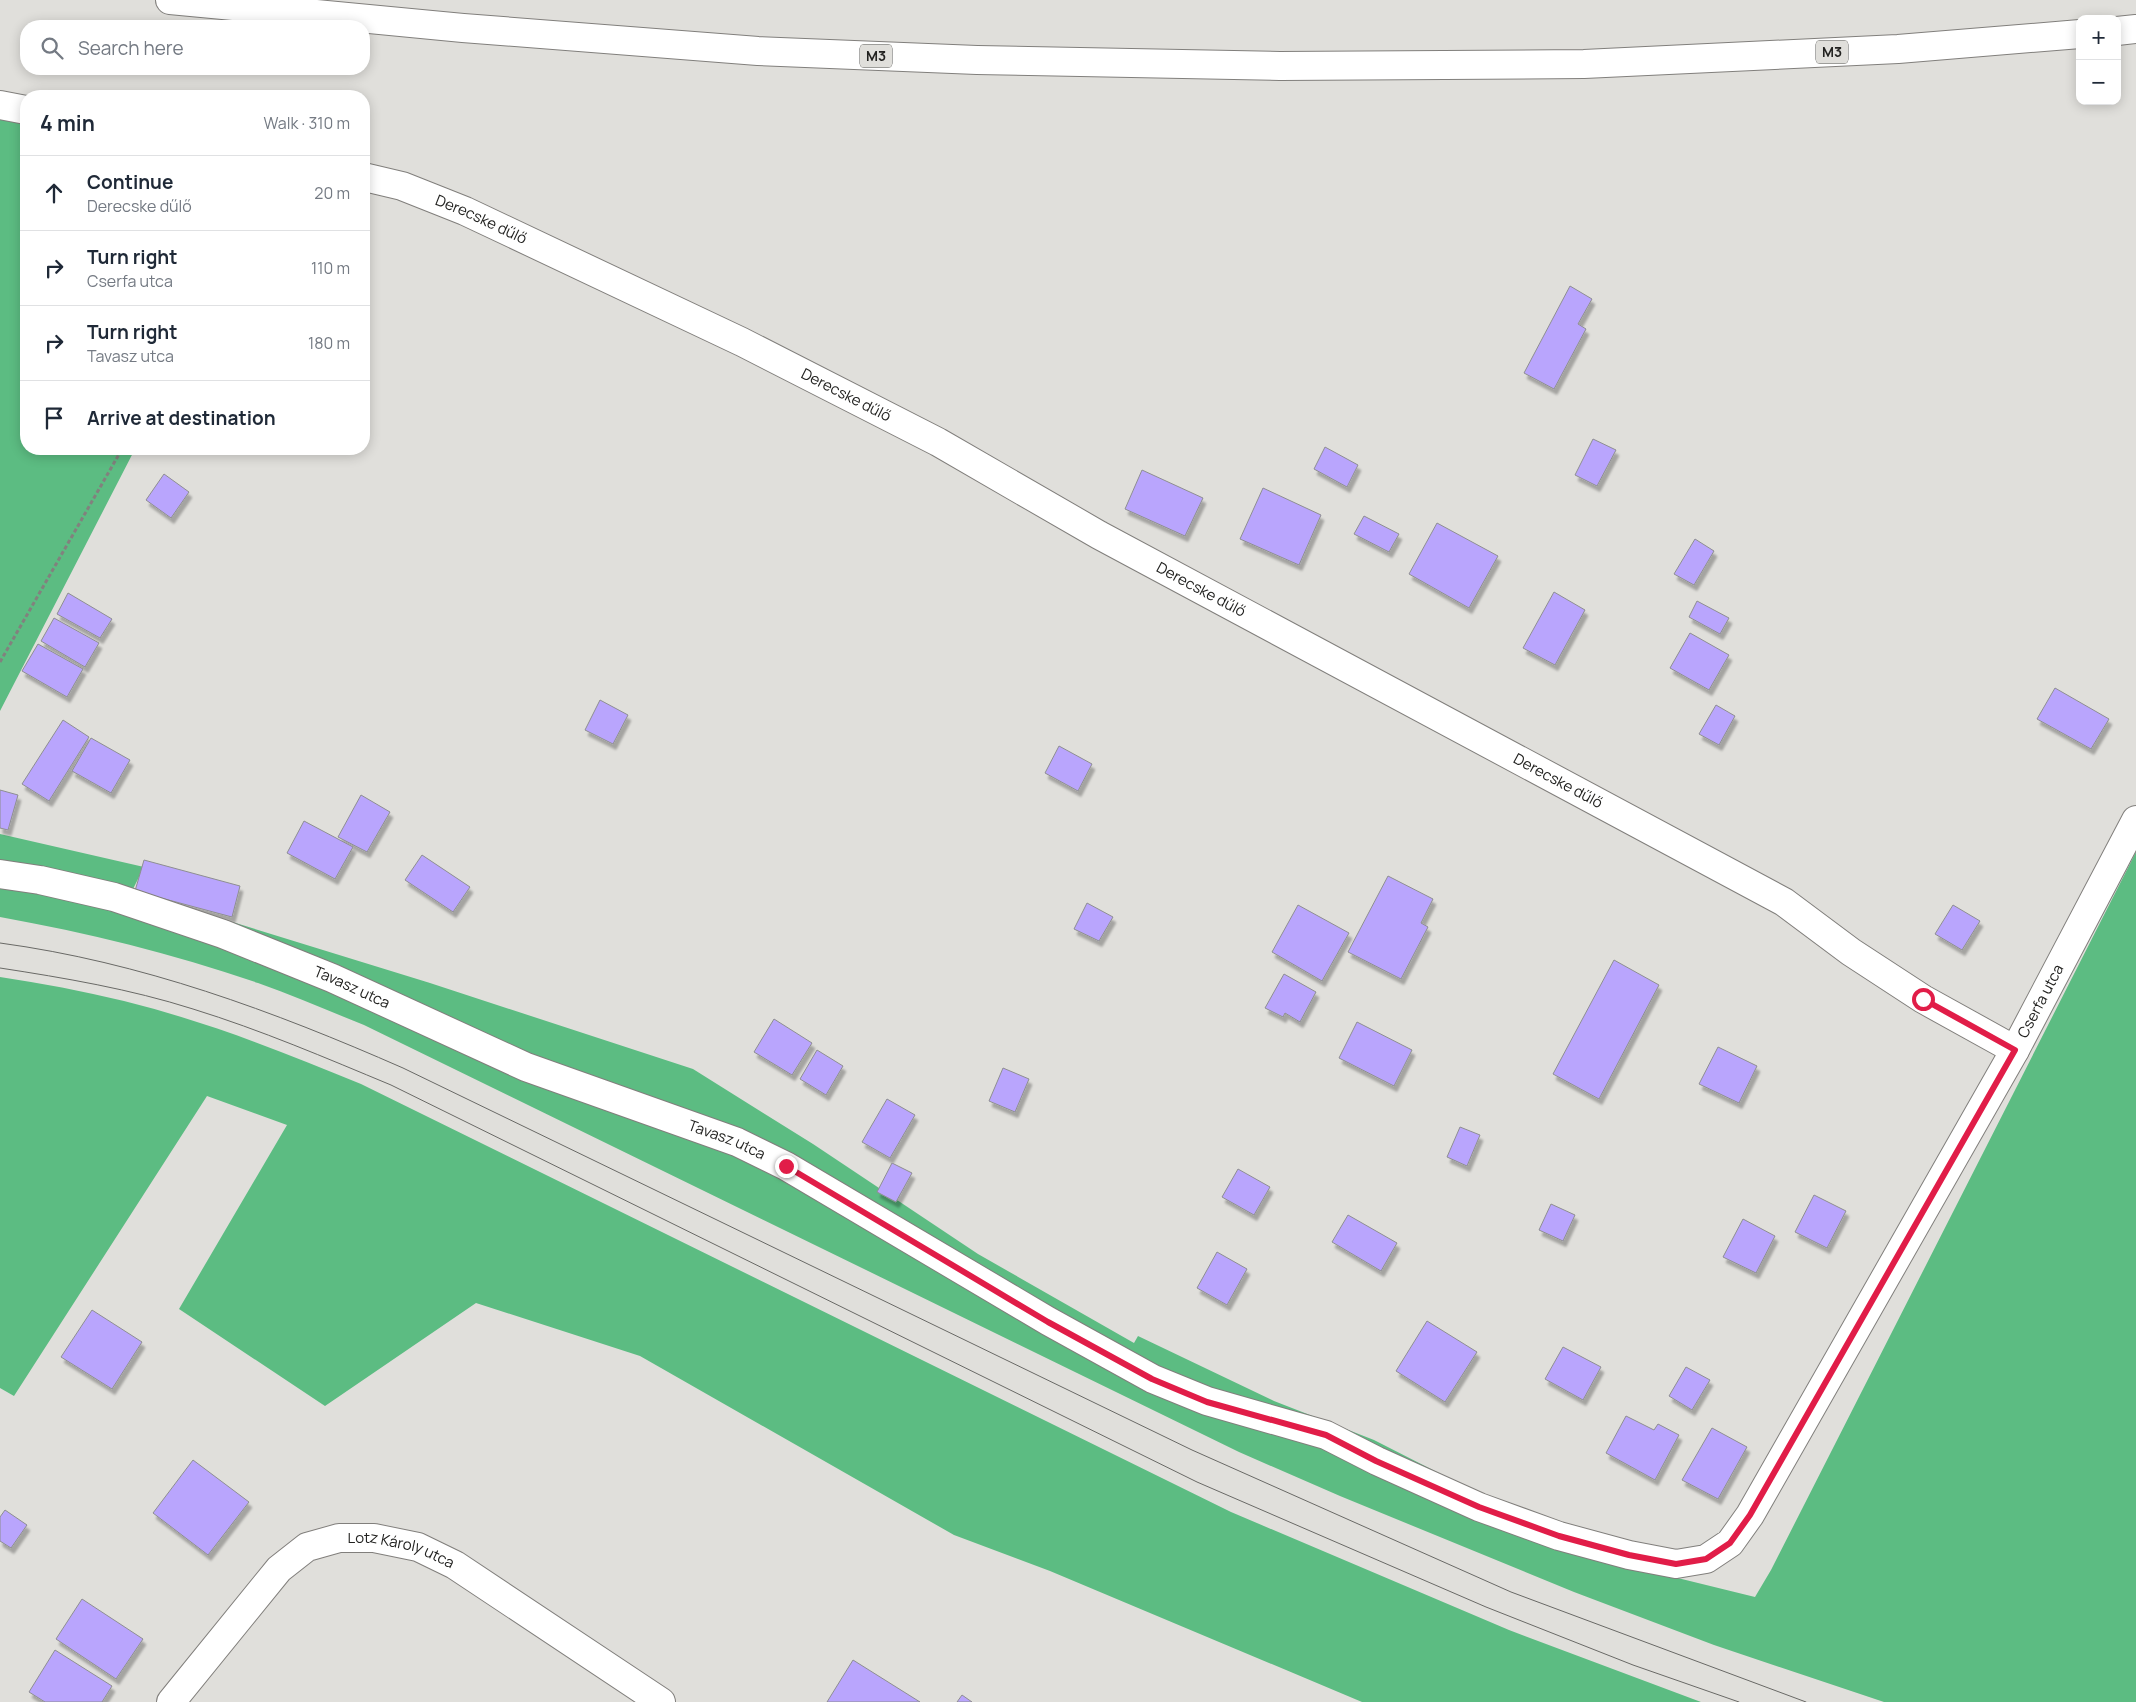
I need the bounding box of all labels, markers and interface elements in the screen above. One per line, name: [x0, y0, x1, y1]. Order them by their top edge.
map controls: [2076, 15, 2121, 105]
button: +: [2076, 15, 2121, 60]
search box: [20, 20, 370, 75]
icon: search: [38, 34, 66, 62]
text: Search here: [78, 35, 184, 61]
road number: M3: [1816, 41, 1848, 64]
road number: M3: [860, 44, 892, 68]
button: −: [2076, 60, 2121, 105]
text: 4 min: [40, 109, 95, 137]
text: Walk · 310 m: [264, 112, 350, 134]
text: Continue: [87, 169, 173, 195]
icon: ahead: [40, 179, 68, 207]
text: 20 m: [314, 182, 350, 204]
street label: Derecske dűlő: [432, 189, 531, 249]
text: Derecske dűlő: [87, 195, 192, 217]
text: Turn right: [87, 244, 177, 270]
icon: right: [40, 254, 68, 282]
text: 110 m: [311, 257, 350, 279]
text: Cserfa utca: [87, 270, 173, 292]
text: Turn right: [87, 319, 177, 345]
icon: right: [40, 329, 68, 357]
text: 180 m: [308, 332, 350, 354]
text: Tavasz utca: [87, 345, 174, 367]
street label: Derecske dűlő: [798, 363, 895, 426]
icon: arrive: [40, 404, 68, 432]
text: Arrive at destination: [87, 405, 276, 431]
street label: Derecske dűlő: [1153, 557, 1250, 622]
street label: Derecske dűlő: [1510, 748, 1607, 813]
street label: Cserfa utca: [2012, 960, 2068, 1042]
street label: Tavasz utca: [311, 961, 394, 1013]
route start: [1912, 988, 1935, 1011]
street label: Tavasz utca: [685, 1114, 769, 1164]
route end: [775, 1155, 798, 1178]
street label: Lotz Károly utca: [348, 1526, 458, 1573]

